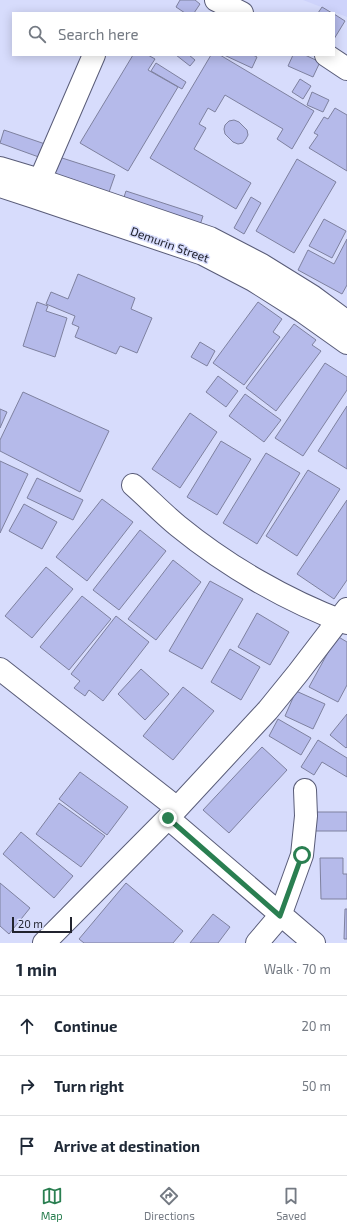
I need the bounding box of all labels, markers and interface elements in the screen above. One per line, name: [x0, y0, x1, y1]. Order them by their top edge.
search box: [12, 12, 335, 56]
icon: search: [26, 23, 48, 45]
text: Search here: [58, 25, 139, 43]
street label: Demurin Street: [129, 223, 212, 265]
route end: [159, 809, 177, 827]
route start: [293, 846, 311, 864]
scale bar: [12, 915, 72, 934]
text: 20 m: [18, 917, 43, 930]
text: 1 min: [16, 959, 57, 979]
text: Walk · 70 m: [264, 961, 331, 977]
icon: ahead: [16, 1015, 38, 1037]
text: Continue: [54, 1017, 117, 1035]
text: 20 m: [302, 1018, 331, 1034]
icon: right: [16, 1075, 38, 1097]
text: Turn right: [54, 1077, 124, 1095]
text: 50 m: [302, 1078, 331, 1094]
icon: arrive: [16, 1135, 38, 1157]
text: Arrive at destination: [54, 1137, 200, 1155]
tab: Map: [41, 1185, 63, 1222]
tab: Directions: [144, 1185, 195, 1222]
tab: Saved: [276, 1185, 306, 1222]

